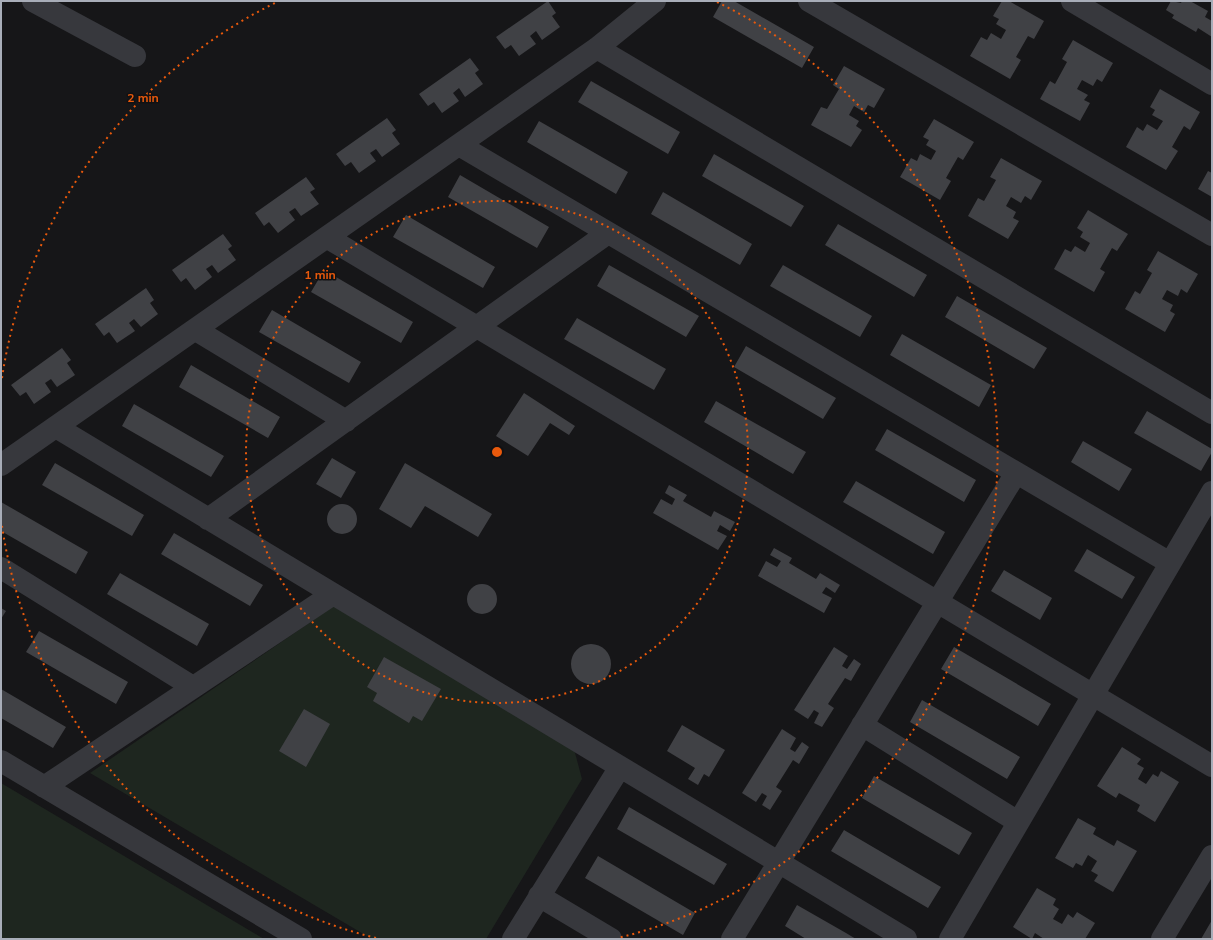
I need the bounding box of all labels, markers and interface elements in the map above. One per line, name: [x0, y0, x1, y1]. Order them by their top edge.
text: 2 min: [127, 90, 159, 105]
text: 1 min: [304, 267, 336, 282]
centre of rings: [490, 445, 504, 459]

